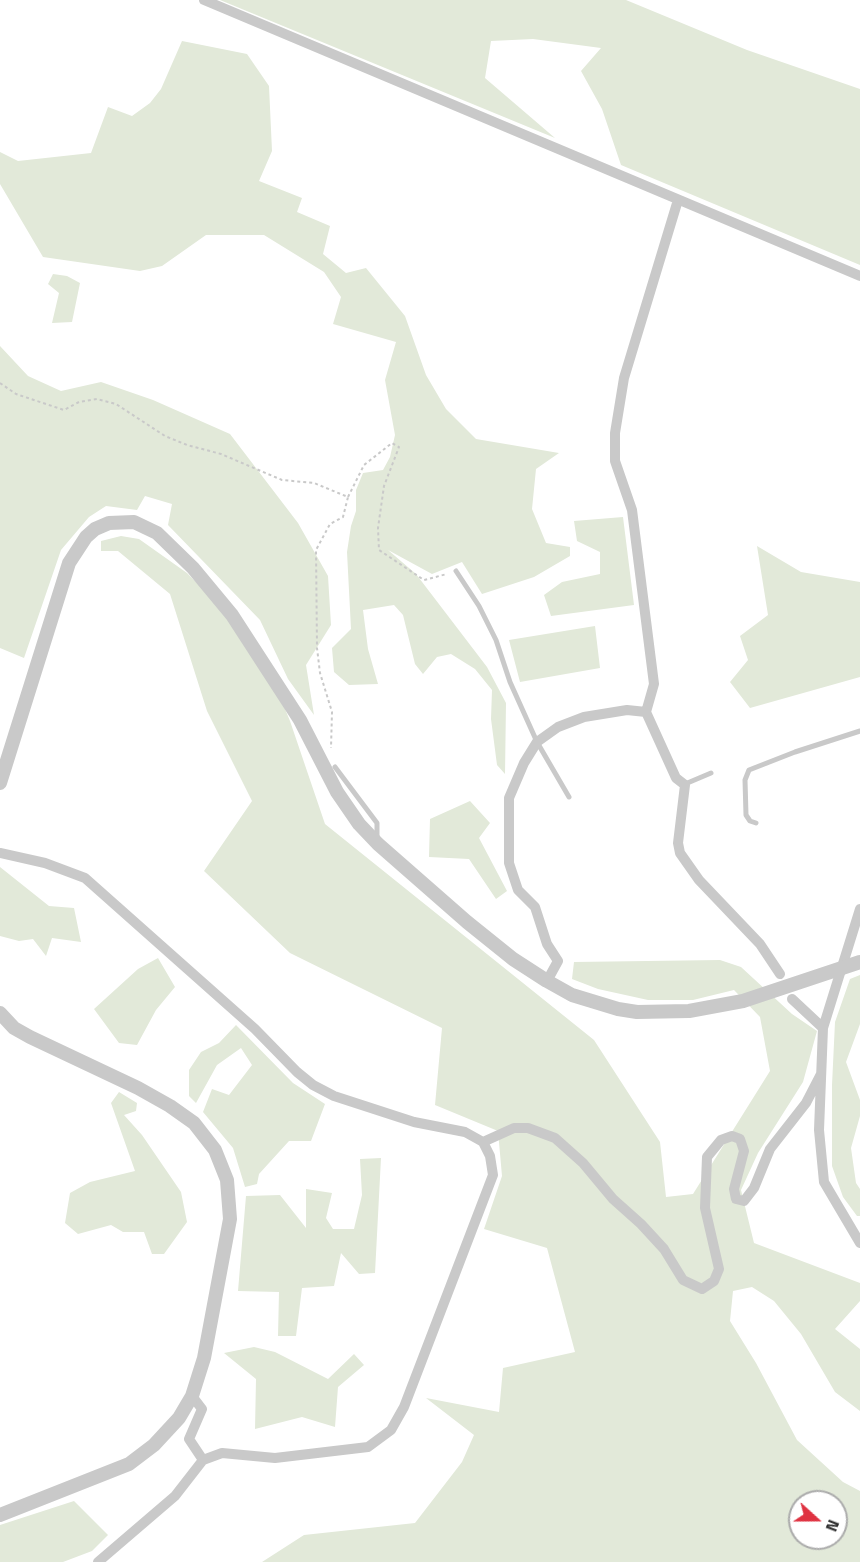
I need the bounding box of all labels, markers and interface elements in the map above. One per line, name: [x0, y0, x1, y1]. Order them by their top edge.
north arrow: [788, 1490, 848, 1550]
text: N: [820, 1516, 846, 1535]

